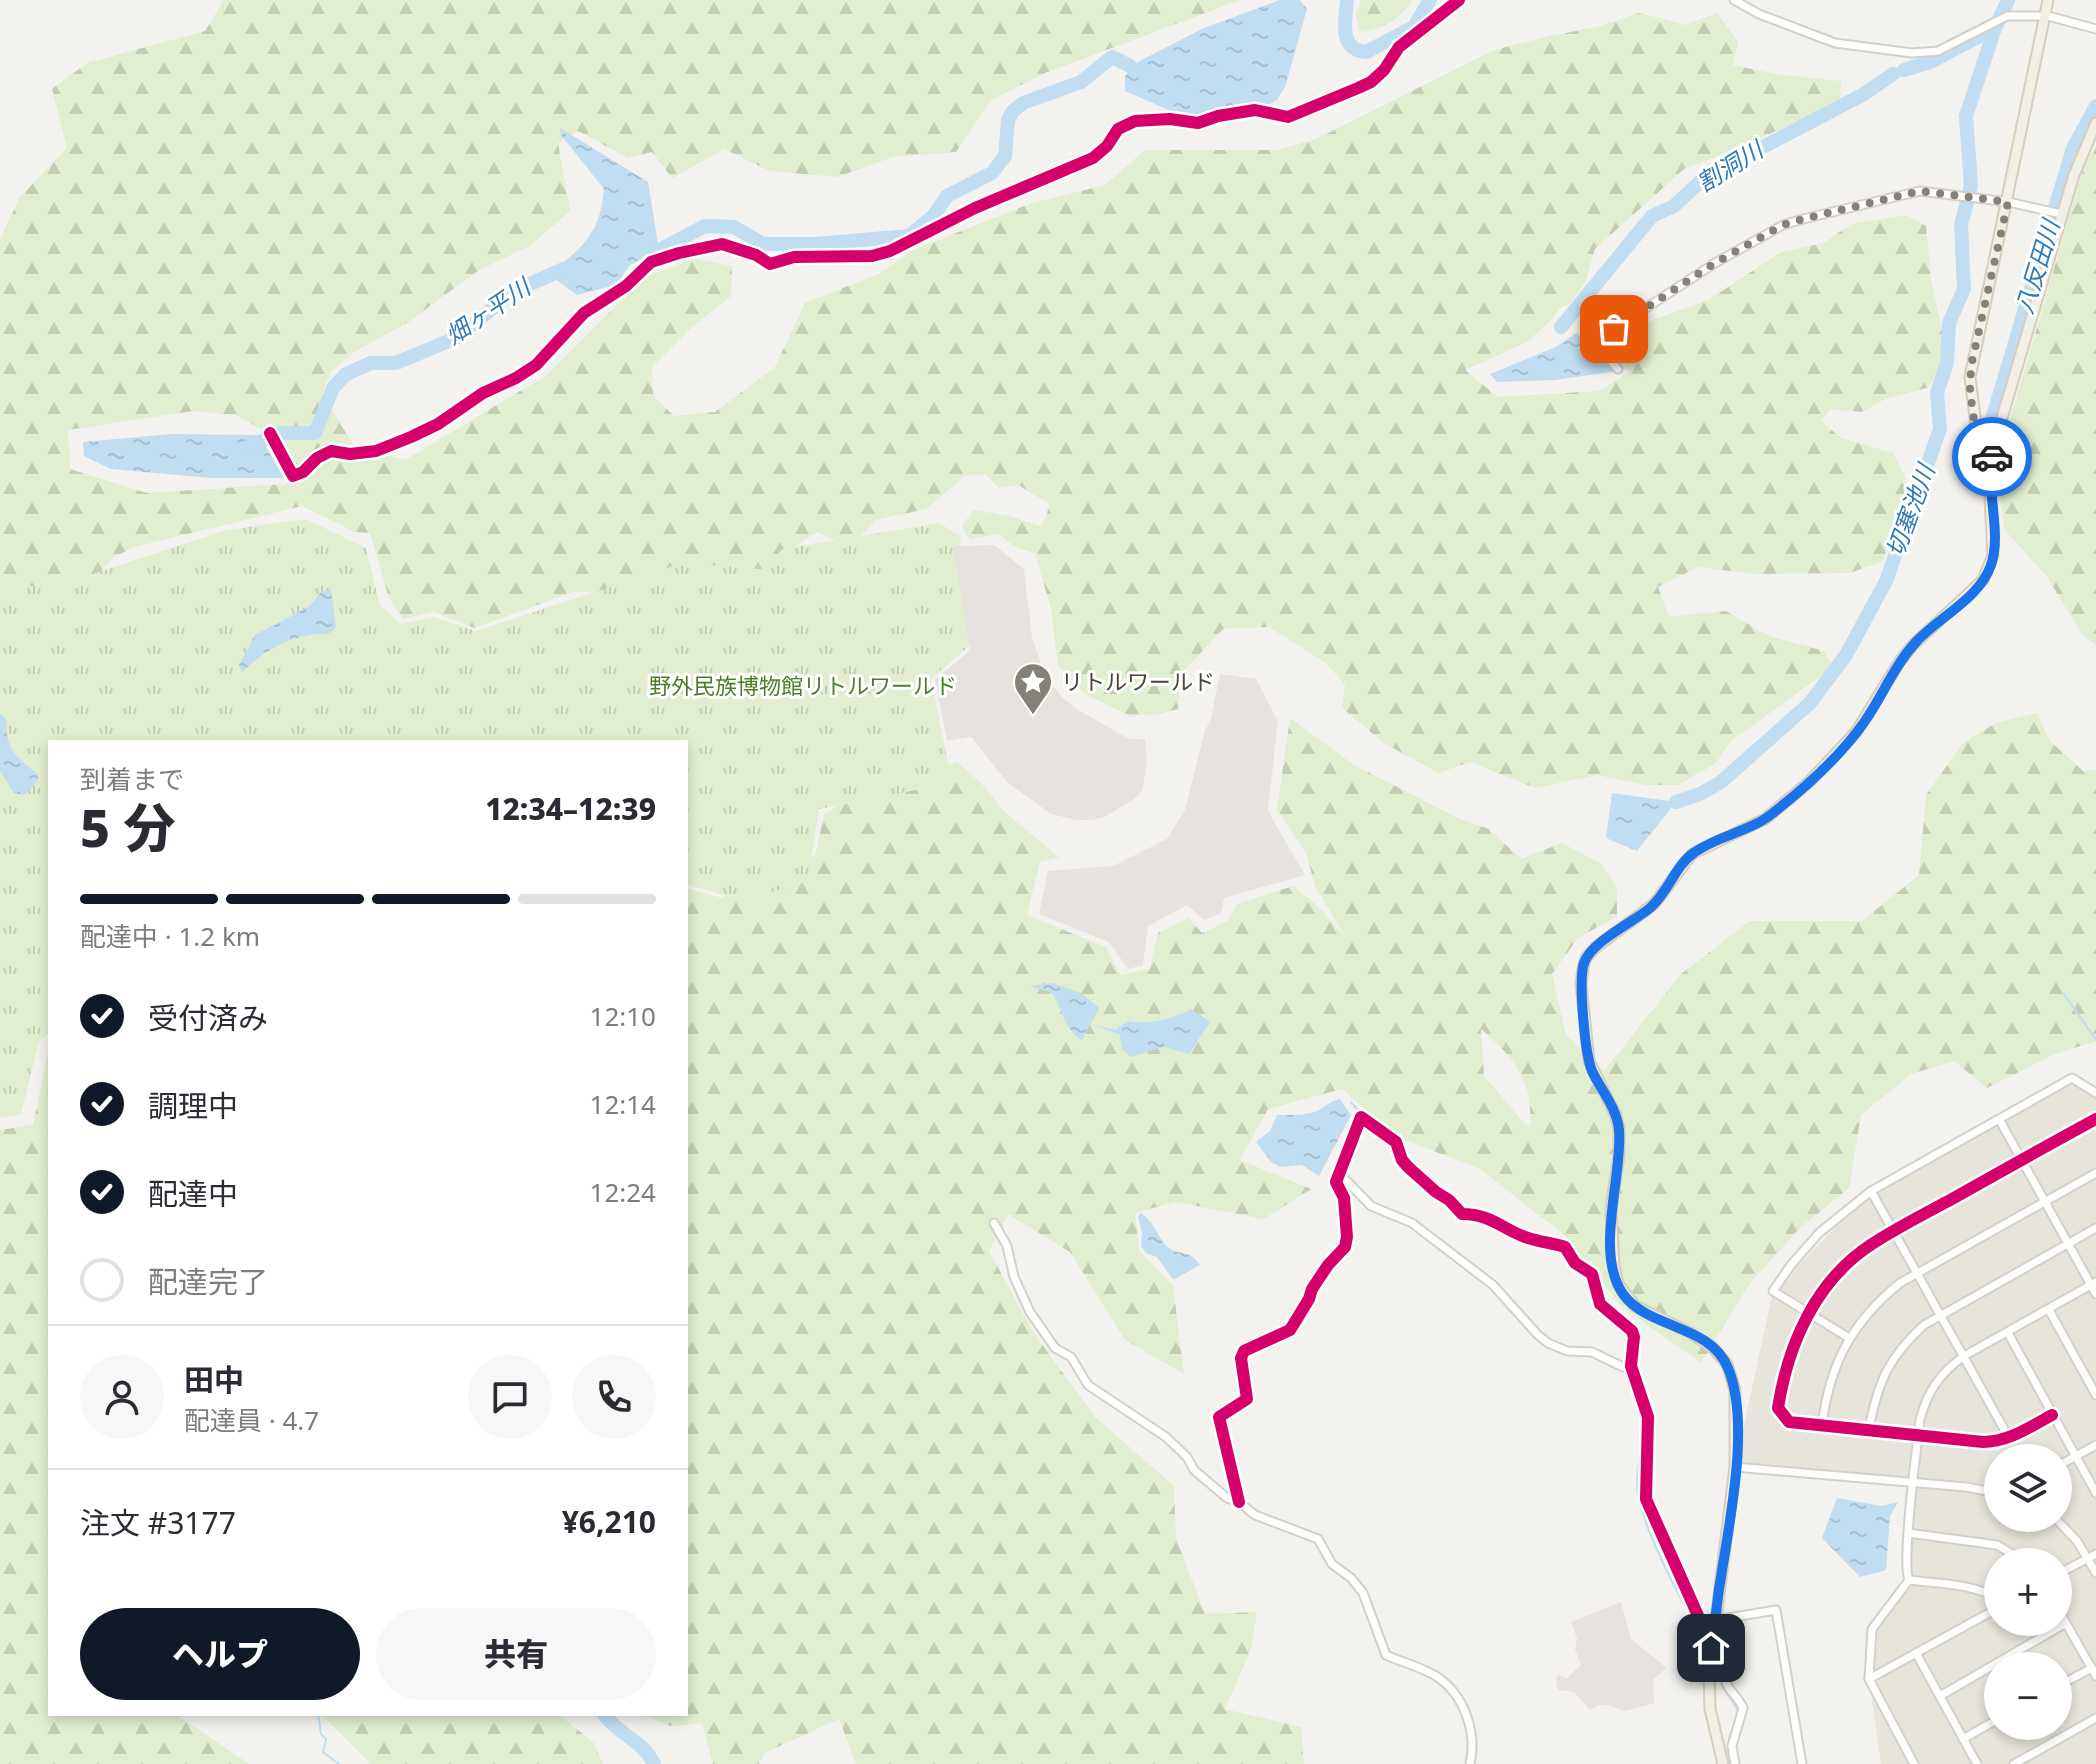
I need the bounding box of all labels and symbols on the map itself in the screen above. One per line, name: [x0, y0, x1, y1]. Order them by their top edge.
water label: 割洞川: [1690, 131, 1771, 199]
water label: 八反田川: [2007, 213, 2067, 317]
water label: 畑ヶ平川: [438, 269, 539, 351]
pin: [1580, 295, 1648, 363]
courier: [1952, 417, 2032, 497]
water label: 切塞池川: [1878, 457, 1943, 561]
place icon: リトルワールド: [1012, 661, 1054, 716]
place label: リトルワールド: [1061, 666, 1215, 696]
park label: 野外民族博物館リトルワールド: [649, 670, 957, 700]
pin: [1677, 1614, 1745, 1682]

